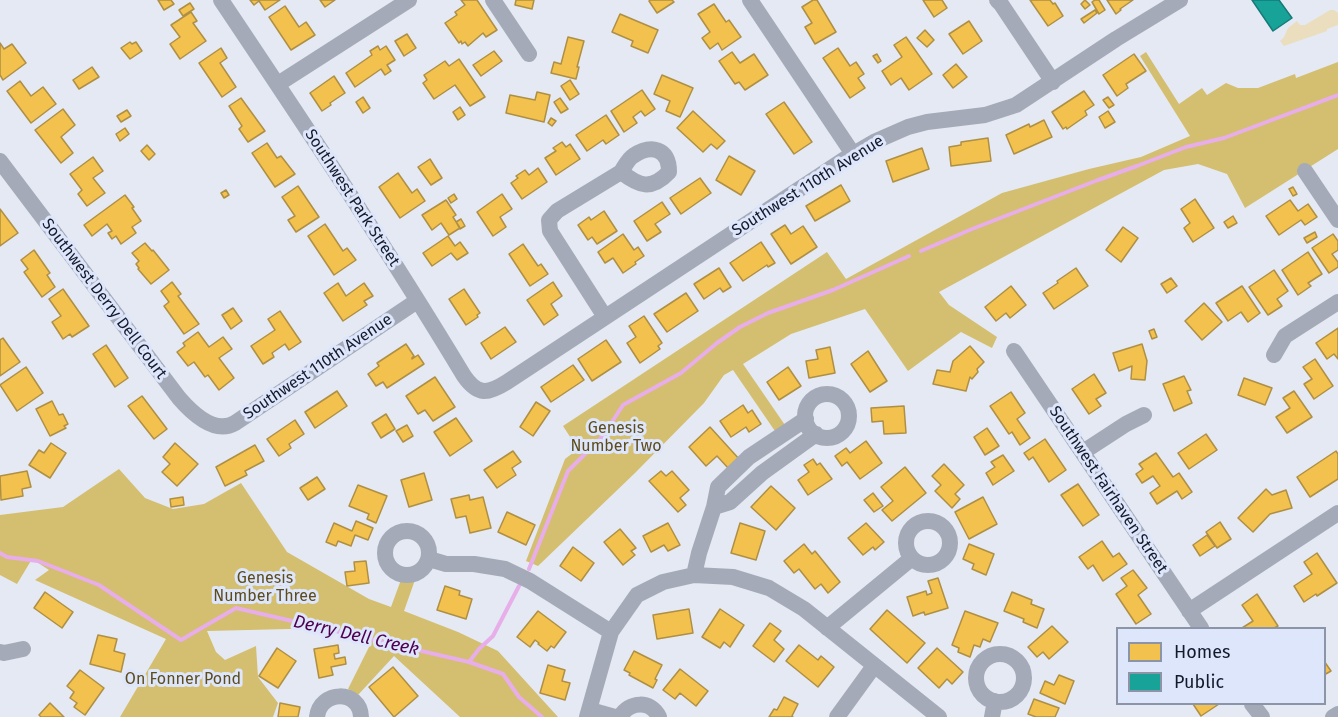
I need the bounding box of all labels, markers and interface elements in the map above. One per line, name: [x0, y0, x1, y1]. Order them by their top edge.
street label: Southwest Park Street: [301, 126, 403, 270]
street label: Southwest 110th Avenue: [729, 131, 887, 241]
street label: Southwest Derry Dell Court: [37, 215, 171, 383]
street label: Southwest 110th Avenue: [240, 310, 396, 424]
street label: Southwest Fairhaven Street: [1045, 403, 1171, 577]
park label: Genesis Number Two: [570, 419, 662, 457]
park label: Genesis Number Three: [213, 569, 317, 607]
water label: Derry Dell Creek: [291, 611, 421, 661]
legend: [1116, 627, 1326, 705]
text: Homes: [1174, 641, 1230, 663]
park label: On Fonner Pond: [125, 670, 241, 690]
text: Public: [1174, 671, 1224, 693]

